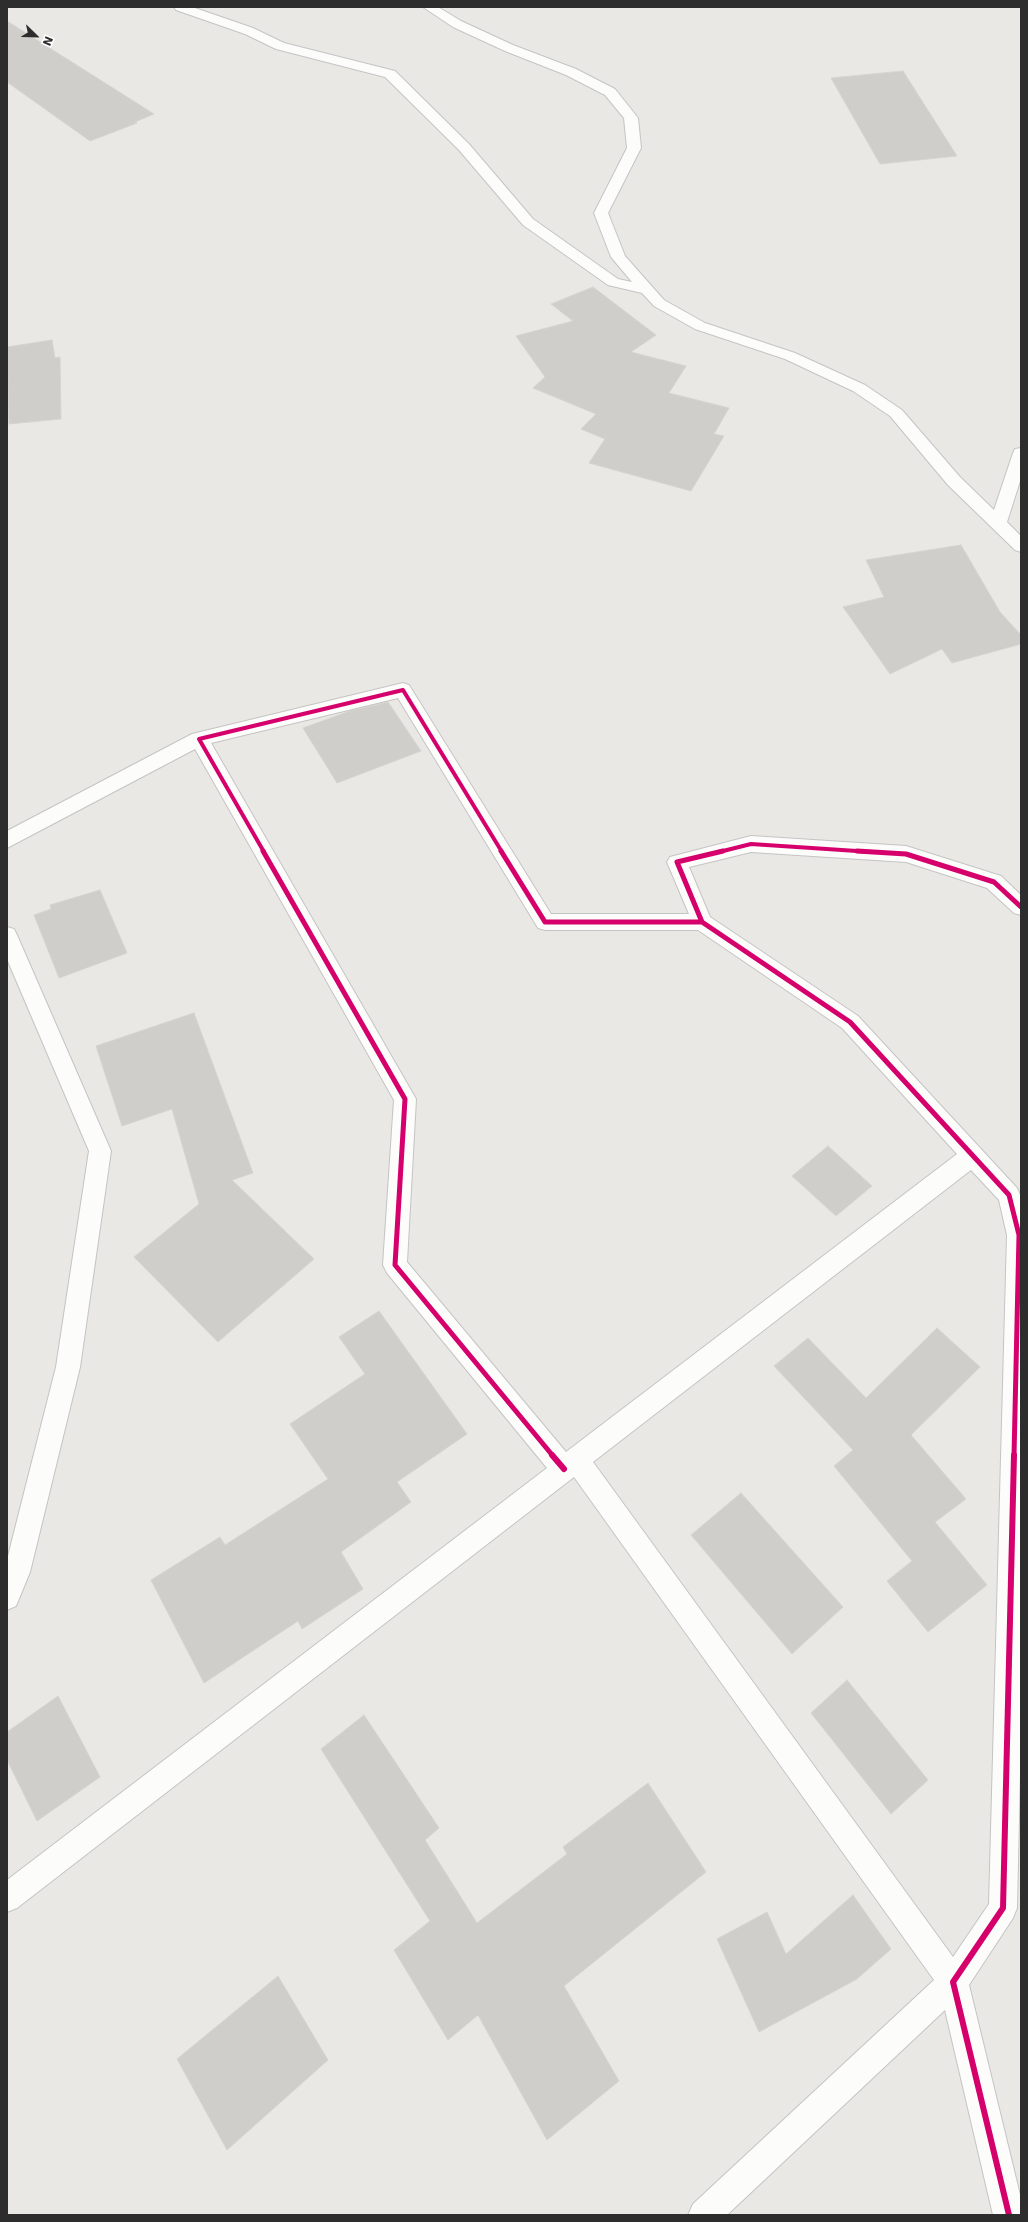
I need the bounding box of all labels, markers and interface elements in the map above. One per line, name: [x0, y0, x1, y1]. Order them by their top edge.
north arrow: [16, 16, 56, 56]
text: N: [40, 34, 55, 48]

